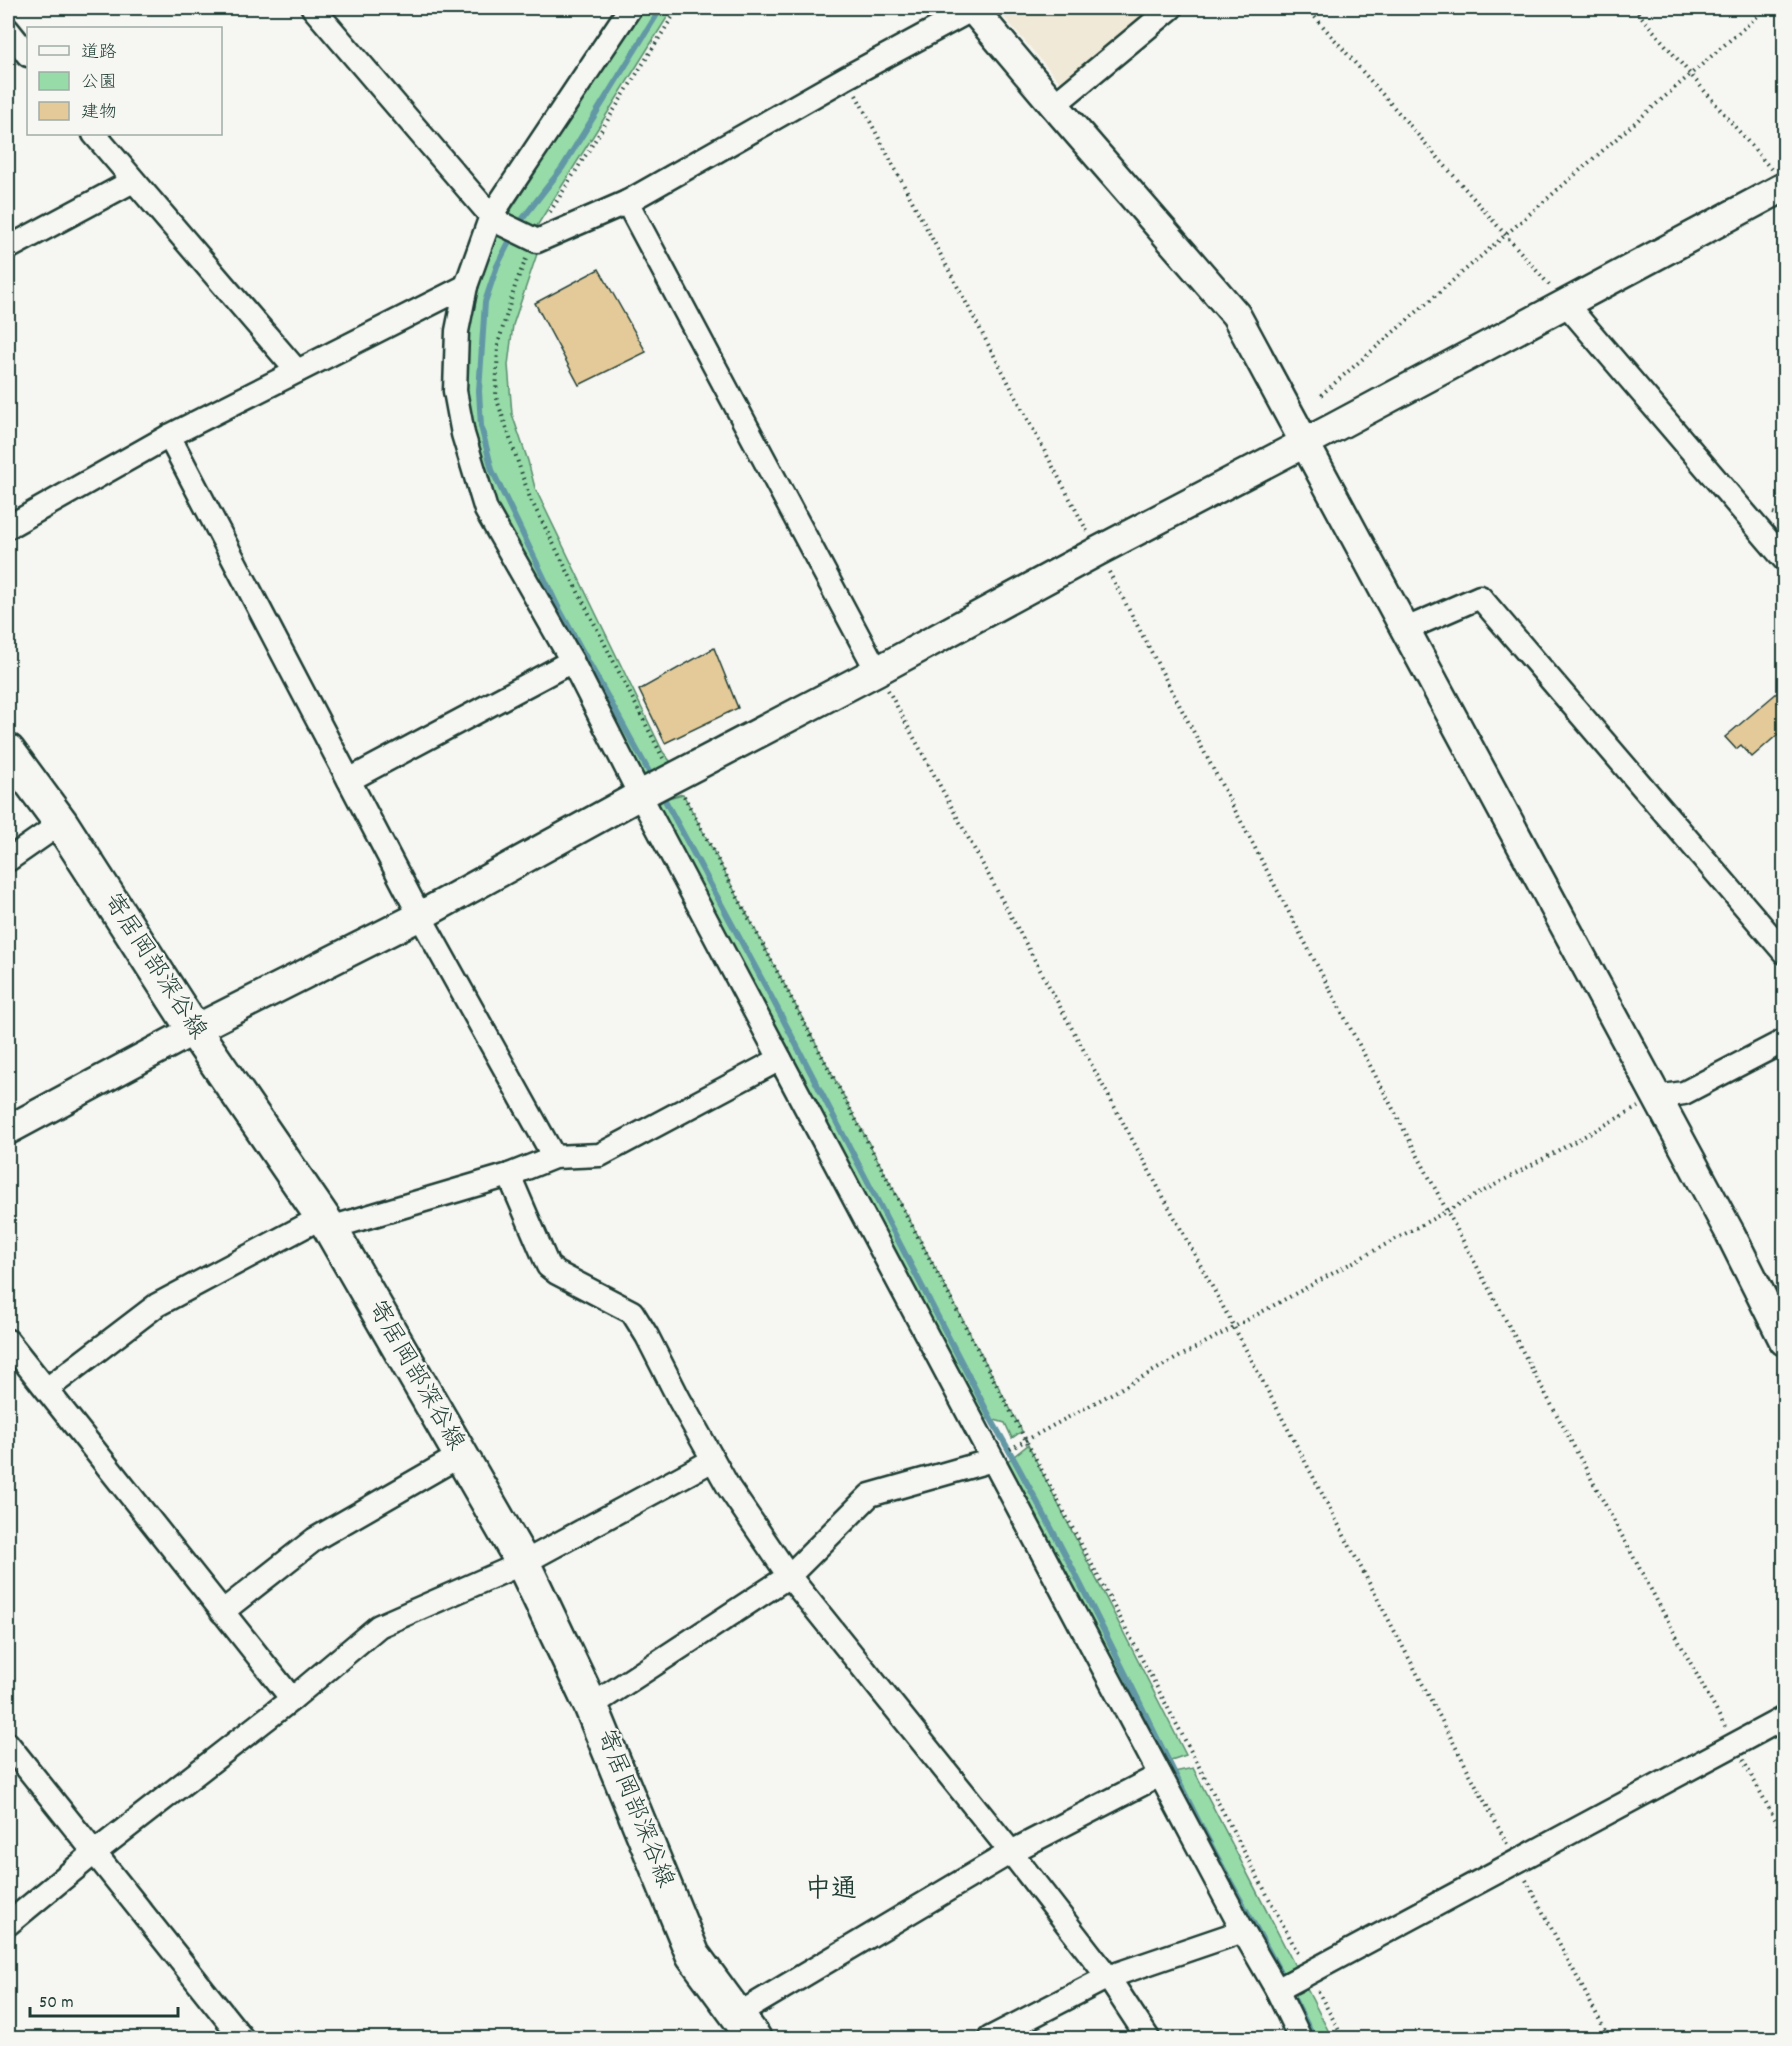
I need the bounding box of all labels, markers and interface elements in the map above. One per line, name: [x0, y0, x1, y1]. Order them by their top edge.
legend: [27, 27, 222, 135]
text: 道路: [81, 41, 117, 66]
text: 公園: [81, 71, 117, 96]
text: 建物: [81, 101, 117, 126]
street label: 寄居岡部深谷線: [94, 887, 214, 1047]
street label: 寄居岡部深谷線: [358, 1295, 472, 1457]
street label: 寄居岡部深谷線: [587, 1725, 681, 1893]
district label: 中通: [805, 1872, 857, 1909]
scale bar: [30, 1980, 178, 2018]
text: 50 m: [39, 1991, 74, 2016]

